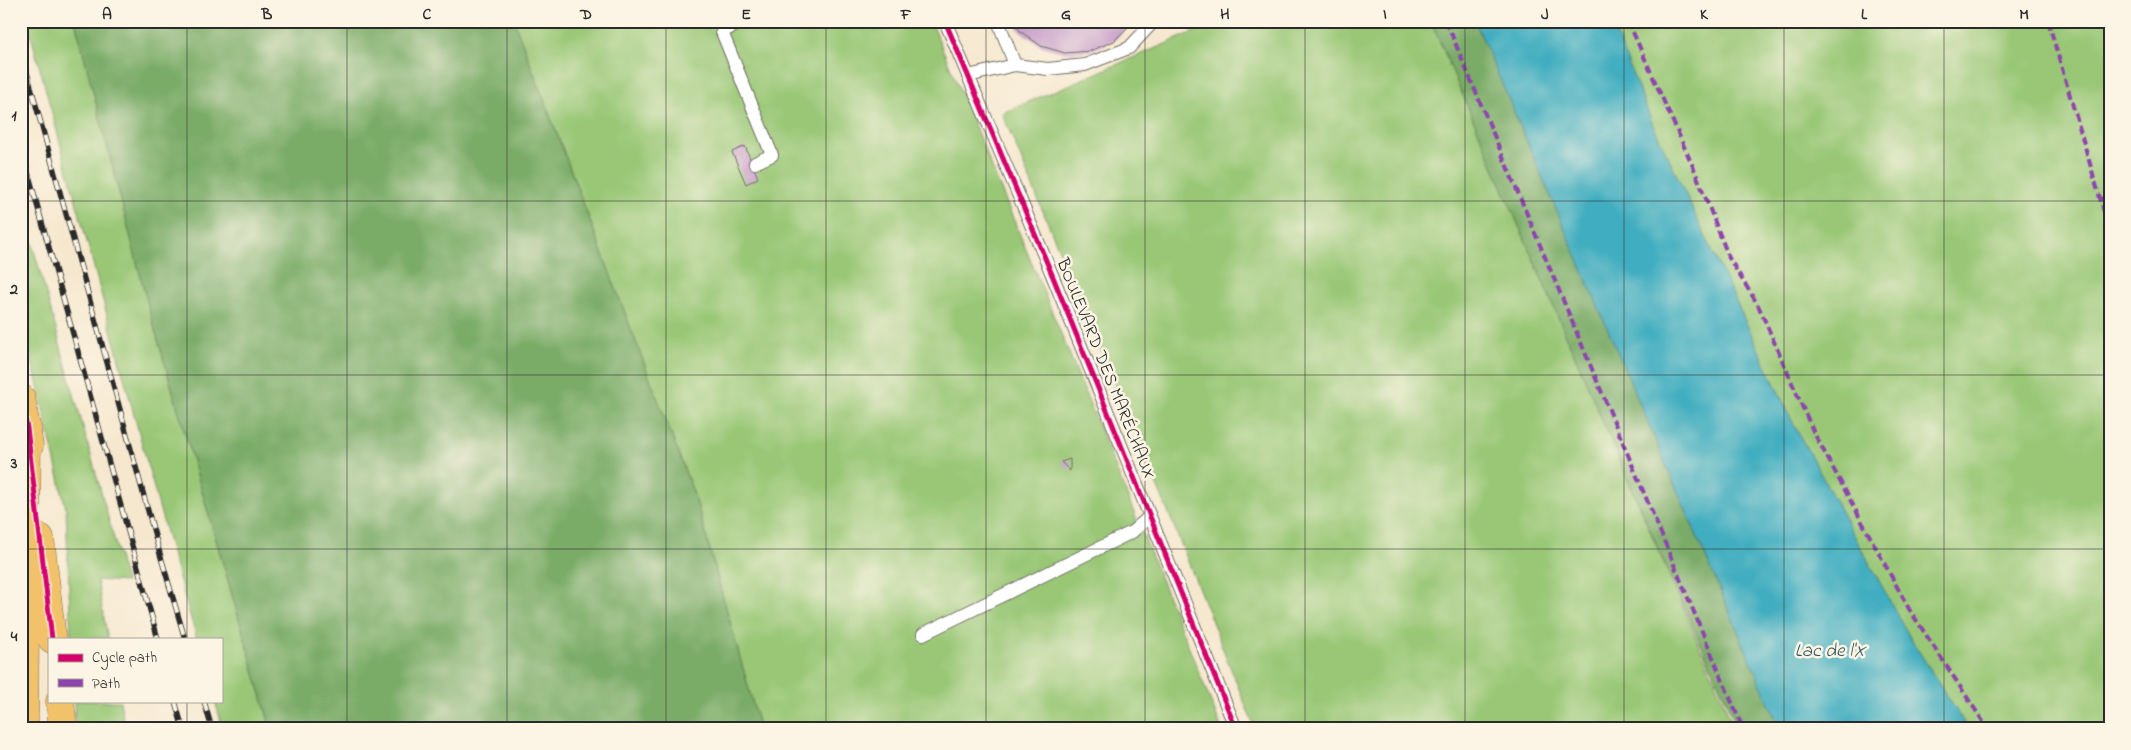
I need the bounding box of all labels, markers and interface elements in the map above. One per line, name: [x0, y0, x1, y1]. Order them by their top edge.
text: A: [102, 3, 112, 27]
text: B: [261, 3, 273, 27]
text: C: [423, 3, 432, 27]
text: D: [579, 3, 592, 27]
text: E: [741, 3, 751, 27]
text: F: [900, 3, 912, 27]
text: G: [1061, 3, 1071, 27]
text: H: [1220, 3, 1230, 27]
text: I: [1383, 3, 1387, 27]
text: J: [1541, 3, 1549, 27]
text: K: [1700, 3, 1709, 27]
text: L: [1861, 3, 1868, 27]
text: M: [2019, 3, 2029, 27]
text: 1: [11, 104, 17, 128]
street label: BOULEVARD DES MARÉCHAUX: [1048, 254, 1161, 483]
text: 2: [9, 278, 18, 302]
text: 3: [10, 452, 18, 476]
text: 4: [10, 625, 18, 649]
legend: [48, 638, 222, 702]
water label: Lac de l'X: [1795, 638, 1867, 665]
text: Cycle path: [92, 647, 157, 670]
text: Path: [92, 673, 120, 695]

